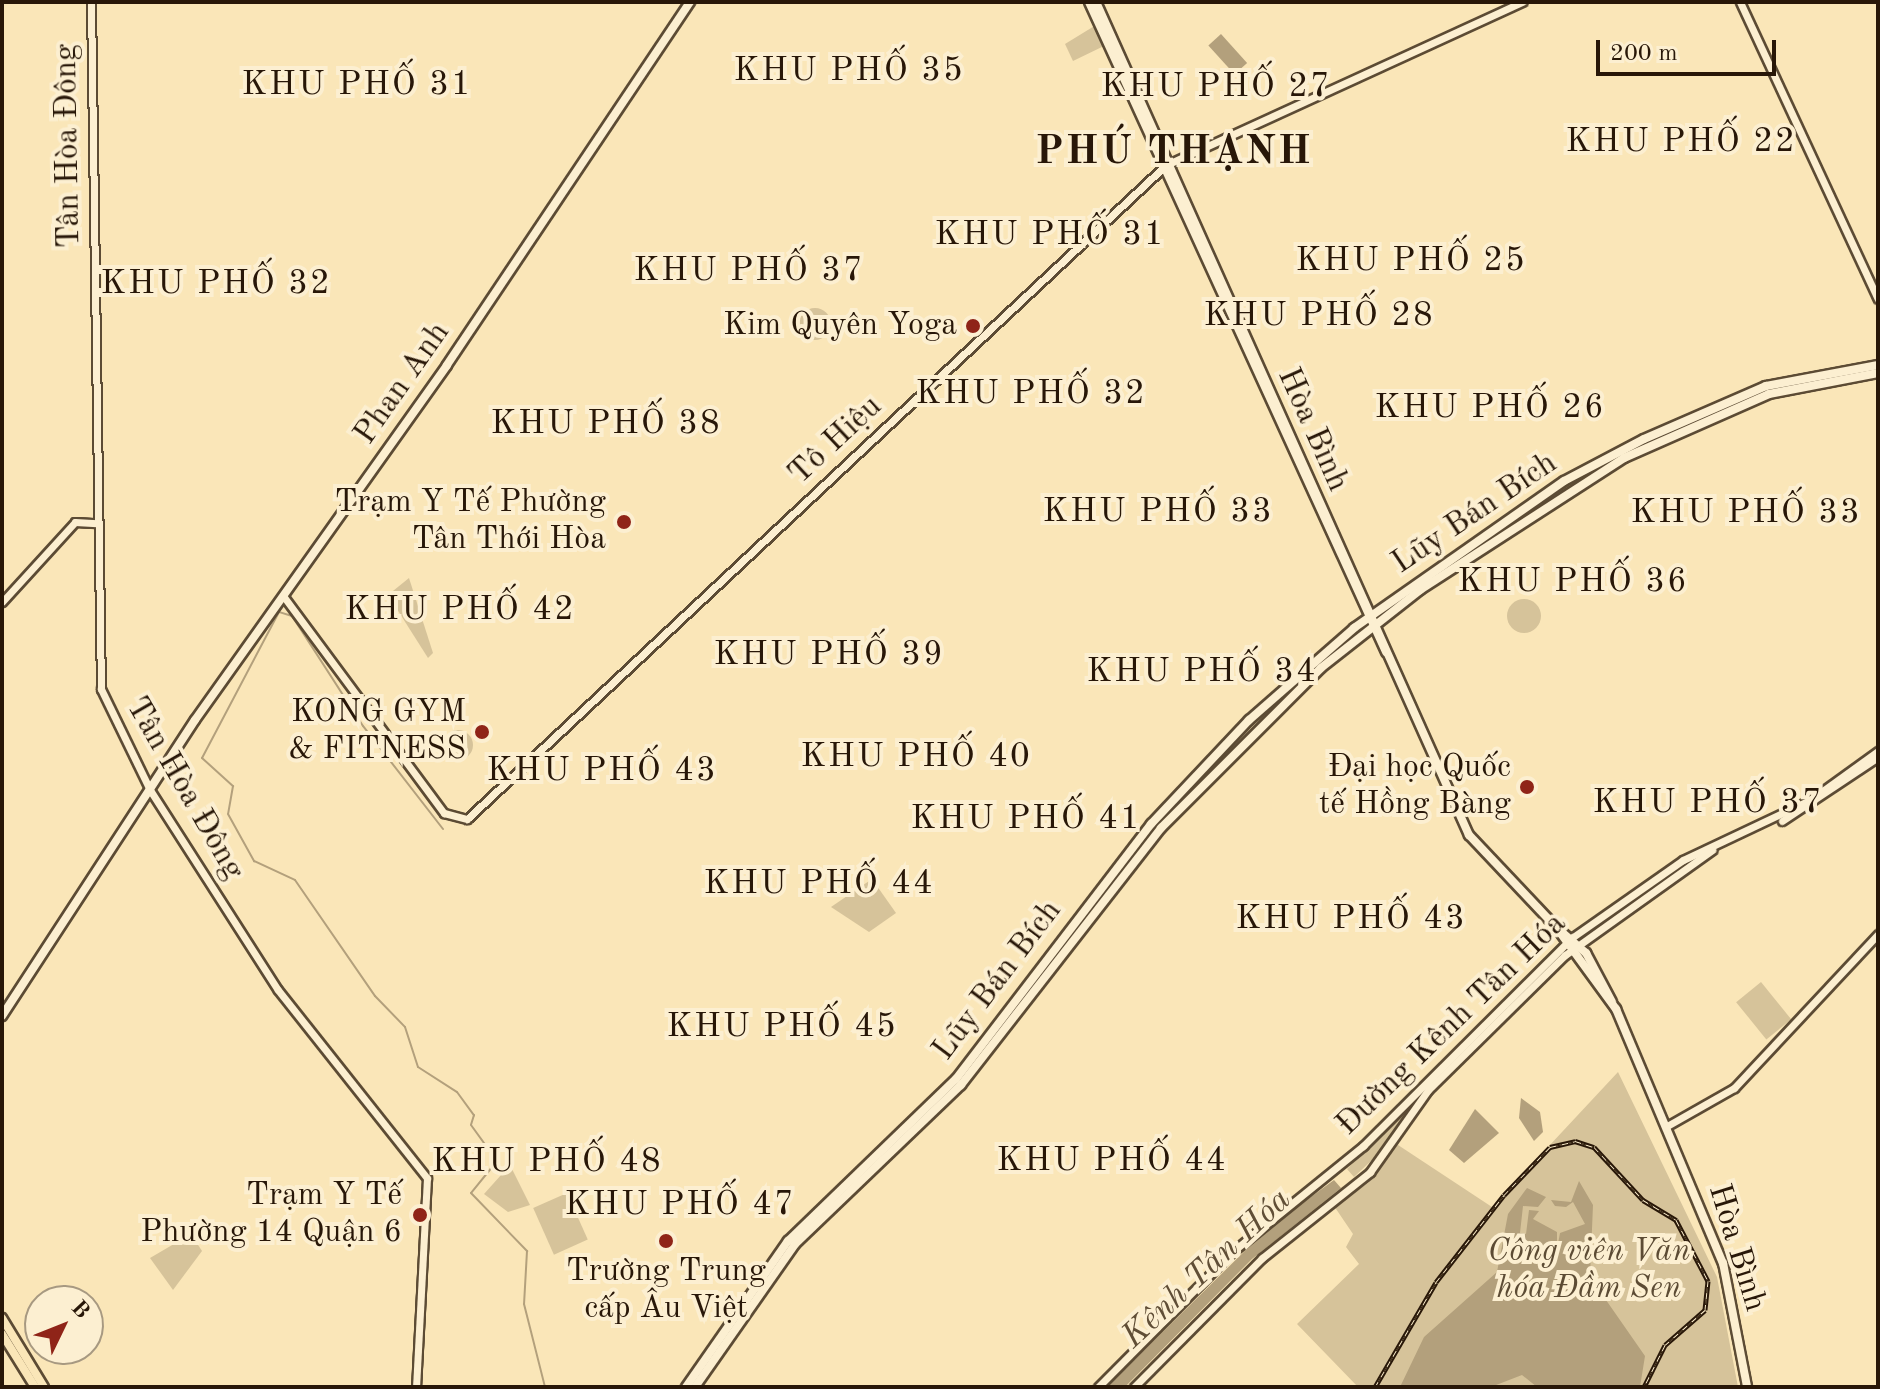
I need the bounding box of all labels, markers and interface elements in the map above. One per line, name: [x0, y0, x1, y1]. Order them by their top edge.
scale bar: [1600, 24, 1780, 74]
text: 200 m: [1610, 42, 1678, 66]
street label: Tân Hòa Đông: [48, 43, 90, 249]
district label: KHU PHỐ 35: [733, 52, 965, 92]
district label: KHU PHỐ 31: [241, 66, 473, 106]
district label: KHU PHỐ 27: [1100, 68, 1332, 108]
district label: KHU PHỐ 22: [1565, 123, 1797, 163]
district label: PHÚ THẠNH: [1035, 129, 1313, 177]
district label: KHU PHỐ 31: [934, 216, 1166, 256]
district label: KHU PHỐ 25: [1295, 242, 1527, 282]
district label: KHU PHỐ 37: [633, 252, 865, 292]
district label: KHU PHỐ 32: [100, 265, 332, 305]
district label: KHU PHỐ 28: [1203, 297, 1435, 337]
place label: Kim Quyên Yoga: [723, 307, 957, 345]
street label: Phan Anh: [347, 316, 459, 452]
marker: Kim Quyên Yoga: [964, 317, 982, 335]
street label: Hòa Bình: [1268, 362, 1356, 498]
district label: KHU PHỐ 32: [915, 375, 1147, 415]
street label: Tô Hiệu: [781, 388, 891, 494]
district label: KHU PHỐ 26: [1374, 389, 1606, 429]
district label: KHU PHỐ 38: [490, 405, 722, 445]
street label: Lũy Bán Bích: [1385, 445, 1565, 583]
place label: Trạm Y Tế Phường Tân Thới Hòa: [334, 485, 606, 560]
district label: KHU PHỐ 33: [1042, 493, 1274, 533]
district label: KHU PHỐ 33: [1630, 494, 1862, 534]
marker: Trạm Y Tế Phường Tân Thới Hòa: [613, 511, 635, 533]
district label: KHU PHỐ 36: [1457, 563, 1689, 603]
district label: KHU PHỐ 42: [344, 591, 576, 631]
district label: KHU PHỐ 39: [713, 636, 945, 676]
district label: KHU PHỐ 34: [1086, 653, 1318, 693]
street label: Tân Hòa Đông: [116, 691, 252, 887]
place label: KONG GYM & FITNESS: [288, 695, 466, 770]
marker: KONG GYM & FITNESS: [473, 723, 491, 741]
district label: KHU PHỐ 40: [800, 738, 1032, 778]
place label: Đại học Quốc tế Hồng Bàng: [1319, 750, 1511, 825]
district label: KHU PHỐ 43: [486, 752, 718, 792]
marker: Đại học Quốc tế Hồng Bàng: [1518, 778, 1536, 796]
district label: KHU PHỐ 37: [1592, 784, 1824, 824]
district label: KHU PHỐ 41: [910, 800, 1142, 840]
district label: KHU PHỐ 44: [703, 865, 935, 905]
street label: Lũy Bán Bích: [925, 893, 1071, 1069]
district label: KHU PHỐ 43: [1235, 900, 1467, 940]
street label: Đường Kênh Tân Hóa: [1329, 906, 1575, 1144]
district label: KHU PHỐ 45: [666, 1008, 898, 1048]
district label: KHU PHỐ 44: [996, 1142, 1228, 1182]
district label: KHU PHỐ 48: [431, 1143, 663, 1183]
place label: Trạm Y Tế Phường 14 Quận 6: [140, 1178, 402, 1253]
water label: Kênh Tân Hóa: [1114, 1180, 1300, 1358]
street label: Hòa Bình: [1698, 1180, 1774, 1316]
district label: KHU PHỐ 47: [564, 1186, 796, 1226]
marker: Trạm Y Tế Phường 14 Quận 6: [409, 1204, 431, 1226]
marker: Trường Trung cấp Âu Việt: [657, 1232, 675, 1250]
park label: Công viên Văn hóa Đầm Sen: [1488, 1234, 1690, 1309]
place label: Trường Trung cấp Âu Việt: [566, 1254, 766, 1329]
north arrow: [24, 1285, 104, 1365]
text: B: [67, 1297, 93, 1323]

